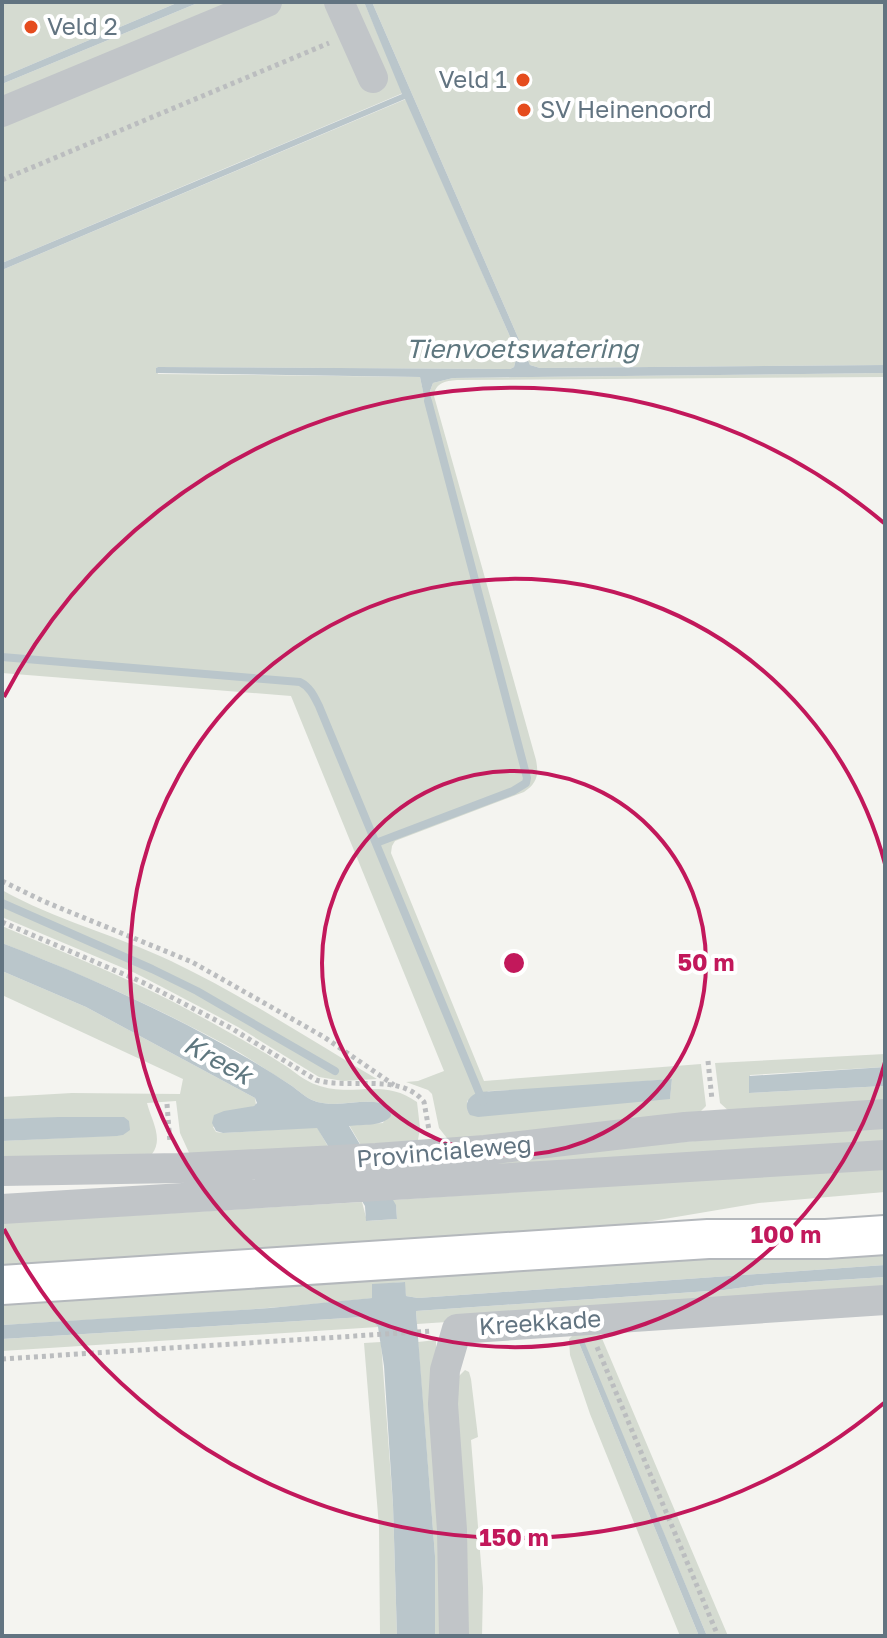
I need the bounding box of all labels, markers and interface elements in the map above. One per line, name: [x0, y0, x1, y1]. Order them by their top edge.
place label: Veld 2: [47, 11, 118, 40]
marker: Veld 2: [22, 18, 40, 36]
place label: Veld 1: [439, 64, 507, 93]
marker: Veld 1: [514, 71, 532, 89]
place label: SV Heinenoord: [540, 94, 712, 123]
marker: SV Heinenoord: [515, 101, 533, 119]
water label: Tienvoetswatering: [406, 333, 640, 364]
text: 50 m: [677, 947, 735, 976]
centre of rings: [500, 949, 528, 977]
water label: Kreek: [179, 1028, 260, 1092]
street label: Provincialeweg: [355, 1128, 533, 1173]
text: 100 m: [751, 1219, 821, 1248]
street label: Kreekkade: [478, 1303, 602, 1340]
text: 150 m: [479, 1522, 549, 1551]

